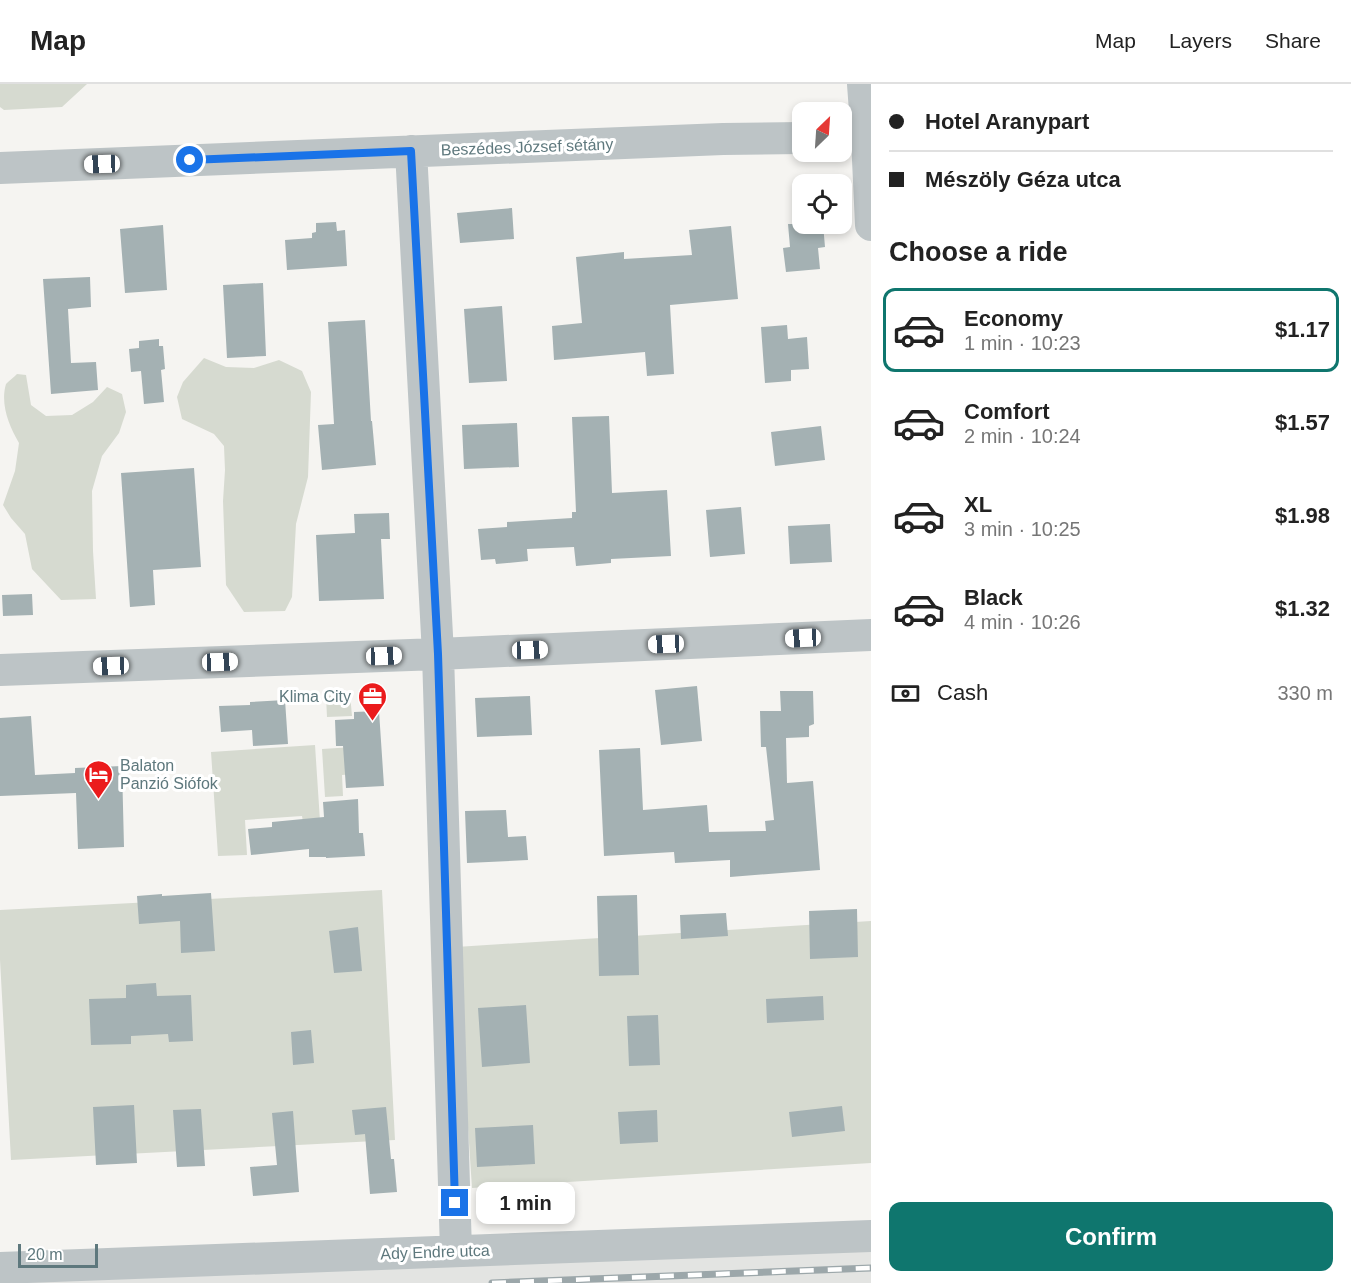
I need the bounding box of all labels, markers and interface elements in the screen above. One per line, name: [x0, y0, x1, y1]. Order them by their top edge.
text: Map: [30, 25, 86, 56]
text: Map: [1095, 29, 1136, 52]
text: Layers: [1169, 29, 1232, 52]
text: Share: [1265, 29, 1321, 52]
north arrow: [792, 102, 852, 162]
map controls: [792, 102, 852, 234]
text: Hotel Aranypart: [925, 109, 1089, 134]
street label: Beszédes József sétány: [440, 135, 614, 159]
route start: [176, 146, 203, 173]
car: [84, 154, 120, 174]
text: Mészöly Géza utca: [925, 167, 1121, 192]
button: locate: [792, 174, 852, 234]
text: Choose a ride: [889, 237, 1068, 267]
icon: car: [892, 303, 946, 357]
text: Economy: [964, 306, 1063, 331]
text: $1.17: [1275, 317, 1330, 342]
text: 1 min · 10:23: [964, 332, 1081, 354]
icon: car: [892, 396, 946, 450]
text: Comfort: [964, 399, 1050, 424]
text: $1.57: [1275, 410, 1330, 435]
text: 2 min · 10:24: [964, 425, 1081, 447]
icon: car: [892, 489, 946, 543]
text: XL: [964, 492, 992, 517]
text: $1.98: [1275, 503, 1330, 528]
text: 3 min · 10:25: [964, 518, 1081, 540]
icon: car: [892, 582, 946, 636]
text: Black: [964, 585, 1023, 610]
text: $1.32: [1275, 596, 1330, 621]
text: 4 min · 10:26: [964, 611, 1081, 633]
car: [785, 628, 821, 648]
car: [648, 634, 684, 654]
car: [512, 640, 548, 660]
car: [366, 646, 402, 666]
car: [202, 652, 238, 672]
car: [93, 656, 129, 676]
icon: cash: [889, 677, 922, 710]
office icon: Klima City: [356, 680, 388, 722]
text: Cash: [937, 680, 988, 705]
text: 330 m: [1277, 682, 1333, 704]
place label: Klima City: [279, 688, 351, 705]
place label: Balaton Panzió Siófok: [120, 757, 219, 792]
hotel icon: Balaton Panzió Siófok: [83, 758, 115, 800]
callout: 1 min: [476, 1182, 575, 1224]
route end: [441, 1189, 468, 1216]
text: 1 min: [499, 1192, 552, 1214]
button: Confirm: [889, 1202, 1333, 1271]
scale bar: [18, 1241, 98, 1268]
street label: Ady Endre utca: [380, 1242, 490, 1262]
text: 20 m: [27, 1246, 63, 1263]

